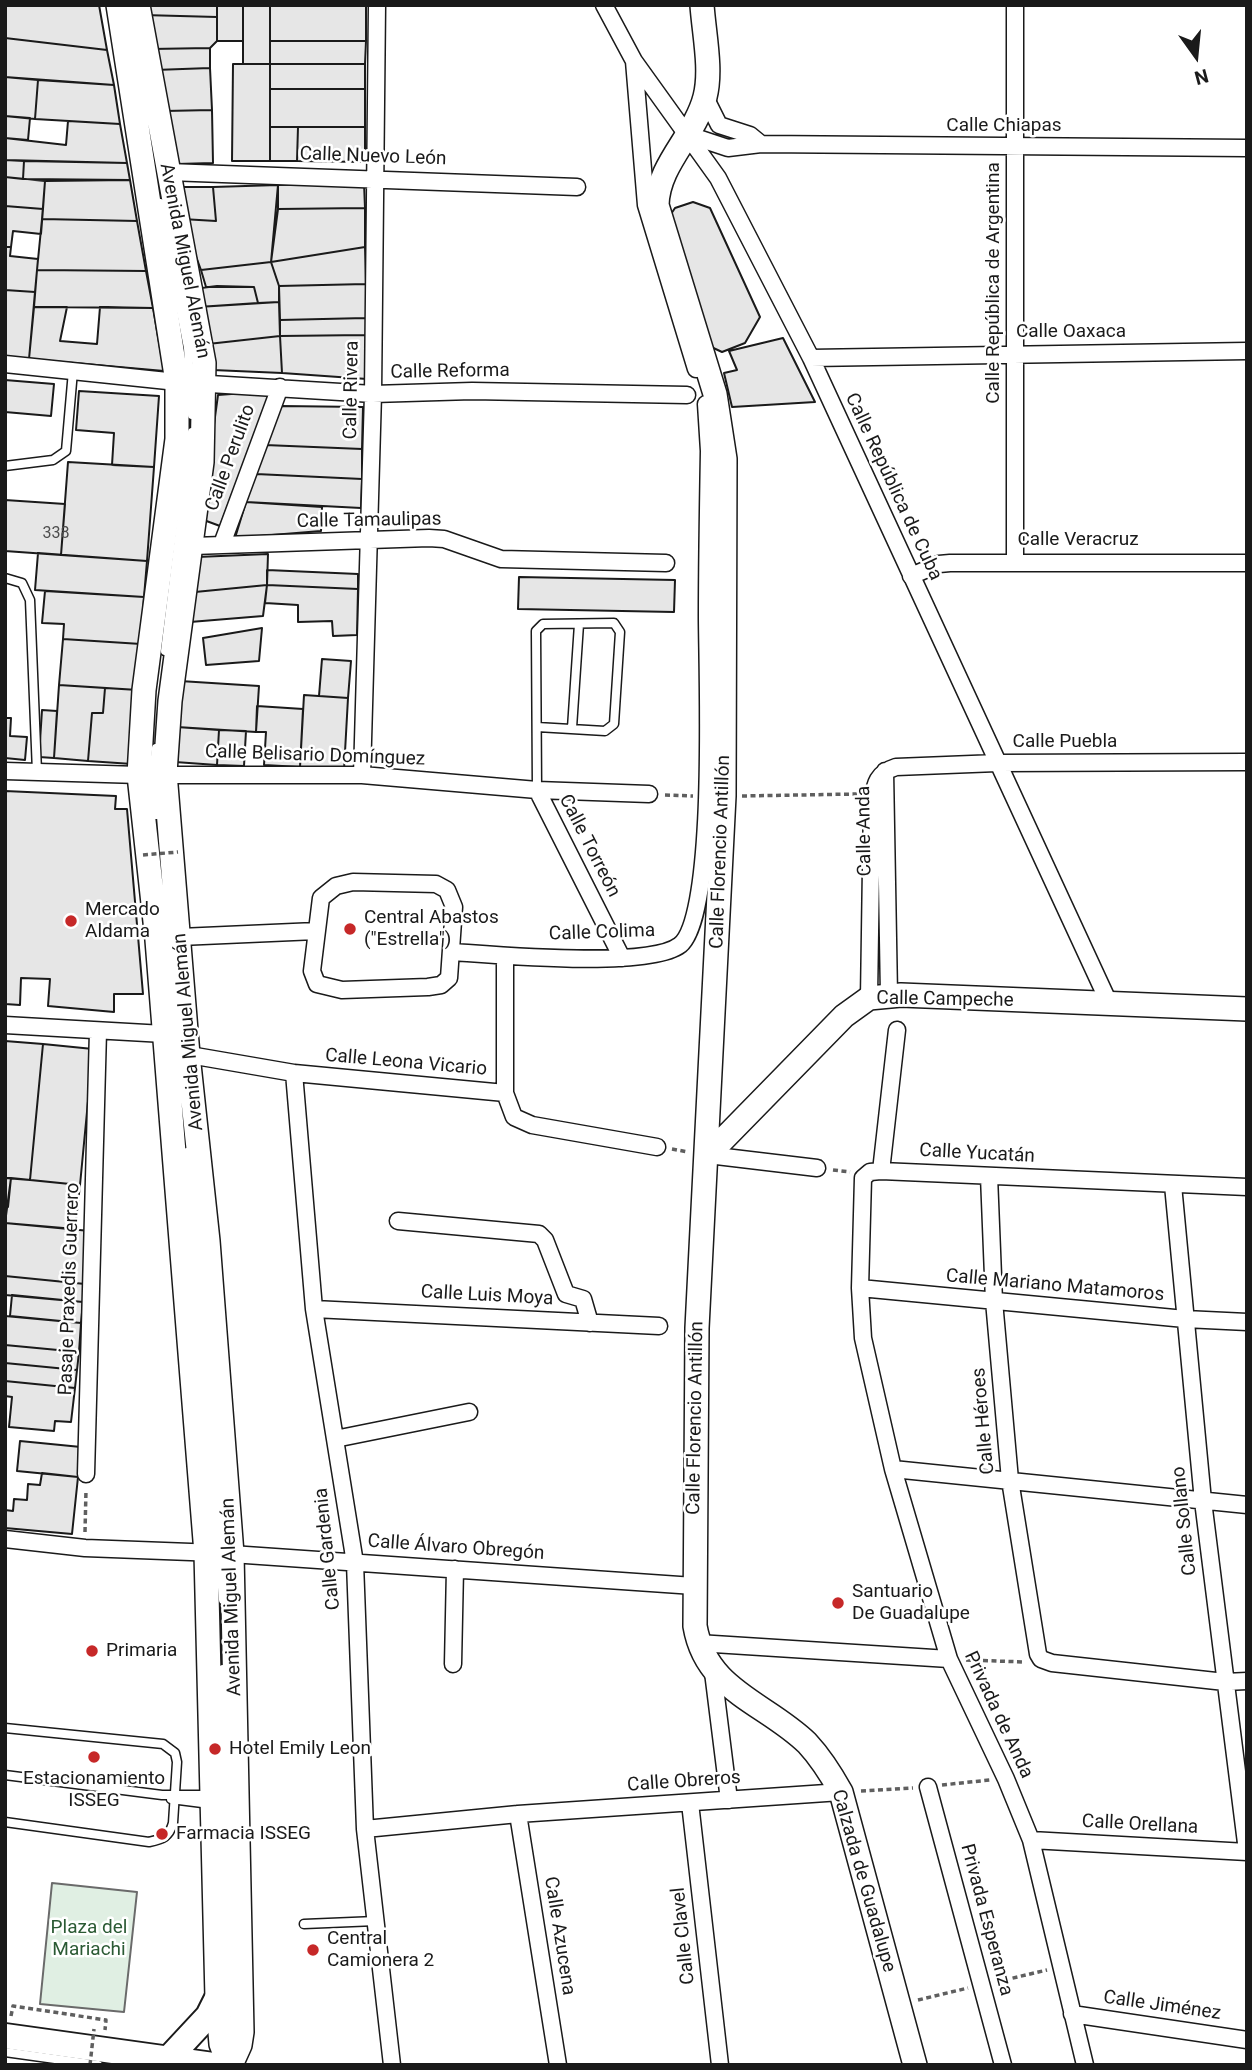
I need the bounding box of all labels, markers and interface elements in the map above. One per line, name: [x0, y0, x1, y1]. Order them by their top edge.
north arrow: [1161, 21, 1231, 91]
text: N: [1192, 64, 1211, 90]
street label: Calle Chiapas: [946, 115, 1062, 137]
street label: Calle Nuevo León: [299, 143, 447, 171]
street label: Avenida Miguel Alemán: [154, 161, 214, 361]
street label: Calle República de Argentina: [983, 162, 1005, 404]
street label: Calle Oaxaca: [1016, 321, 1126, 343]
street label: Calle Rivera: [340, 340, 364, 440]
street label: Calle Reforma: [390, 360, 510, 384]
street label: Calle República de Cuba: [840, 390, 946, 584]
street label: Calle Perulito: [201, 402, 261, 514]
street label: Calle Tamaulipas: [296, 508, 442, 534]
house number: 338: [43, 524, 69, 544]
street label: Calle Veracruz: [1017, 529, 1139, 551]
street label: Calle Puebla: [1013, 731, 1117, 753]
street label: Calle Belisario Domínguez: [204, 741, 426, 771]
street label: Calle Florencio Antillón: [706, 755, 736, 949]
street label: Calle Anda: [853, 785, 877, 877]
street label: Calle Torreón: [553, 791, 625, 901]
place label: Mercado Aldama: [85, 899, 160, 943]
place label: Central Abastos ("Estrella"): [364, 907, 499, 951]
marker: Mercado Aldama: [63, 913, 79, 929]
street label: Calle Colima: [549, 920, 655, 946]
marker: Central Abastos ("Estrella"): [342, 921, 358, 937]
street label: Avenida Miguel Alemán: [169, 932, 209, 1132]
street label: Calle Campeche: [876, 987, 1014, 1013]
street label: Calle Leona Vicario: [324, 1045, 488, 1081]
street label: Calle Yucatán: [919, 1140, 1035, 1168]
street label: Pasaje Praxedis Guerrero: [55, 1182, 85, 1396]
street label: Calle Mariano Matamoros: [945, 1265, 1165, 1307]
street label: Calle Luis Moya: [420, 1281, 554, 1311]
street label: Calle Florencio Antillón: [683, 1321, 709, 1515]
street label: Calle Héroes: [968, 1367, 1000, 1475]
street label: Calle Sollano: [1168, 1465, 1202, 1577]
street label: Calle Gardenia: [310, 1487, 346, 1611]
street label: Avenida Miguel Alemán: [217, 1498, 247, 1696]
street label: Calle Álvaro Obregón: [367, 1530, 545, 1566]
place label: Santuario De Guadalupe: [852, 1581, 970, 1625]
marker: Santuario De Guadalupe: [830, 1595, 846, 1611]
place label: Primaria: [106, 1640, 177, 1662]
marker: Primaria: [84, 1643, 100, 1659]
street label: Privada de Anda: [959, 1648, 1037, 1782]
place label: Hotel Emily Leon: [229, 1738, 371, 1760]
marker: Hotel Emily Leon: [207, 1741, 223, 1757]
marker: Estacionamiento ISSEG: [86, 1749, 102, 1765]
street label: Calle Obreros: [626, 1767, 742, 1797]
place label: Estacionamiento ISSEG: [23, 1768, 165, 1812]
street label: Calzada de Guadalupe: [826, 1787, 900, 1975]
street label: Calle Orellana: [1081, 1811, 1199, 1839]
place label: Farmacia ISSEG: [176, 1823, 311, 1845]
marker: Farmacia ISSEG: [154, 1826, 170, 1842]
street label: Privada Esperanza: [955, 1842, 1017, 1998]
street label: Calle Azucena: [538, 1875, 580, 1997]
street label: Calle Clavel: [668, 1886, 700, 1986]
park label: Plaza del Mariachi: [51, 1917, 127, 1961]
place label: Central Camionera 2: [327, 1928, 434, 1972]
marker: Central Camionera 2: [305, 1942, 321, 1958]
street label: Calle Jiménez: [1102, 1986, 1222, 2026]

